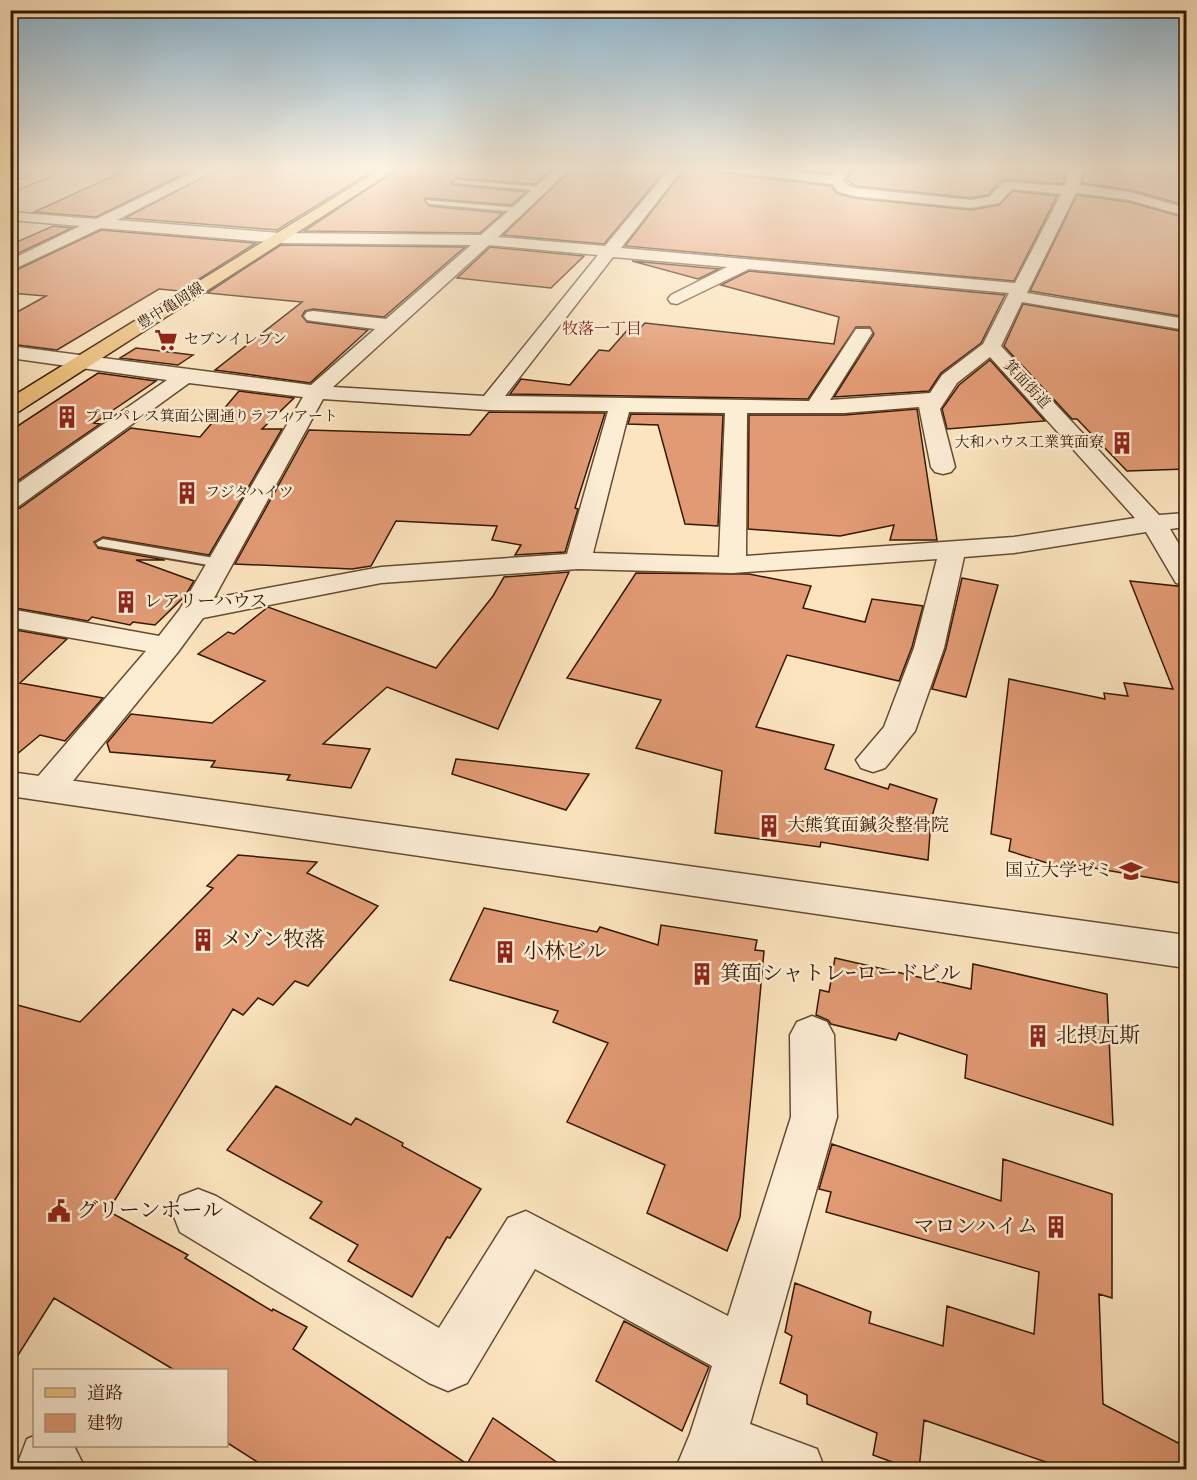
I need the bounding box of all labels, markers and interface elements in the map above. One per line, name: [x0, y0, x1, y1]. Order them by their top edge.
street label: 豊中亀岡線: [134, 278, 208, 336]
district label: 牧落一丁目: [562, 319, 642, 341]
supermarket icon: セブンイレブン: [153, 327, 179, 353]
place label: セブンイレブン: [184, 330, 287, 351]
street label: 箕面街道: [998, 356, 1054, 414]
building icon: プロパレス箕面公園通りラフィアート: [54, 404, 80, 430]
place label: プロパレス箕面公園通りラフィアート: [85, 407, 338, 428]
building icon: 大和ハウス工業箕面寮: [1109, 430, 1135, 456]
place label: 大和ハウス工業箕面寮: [954, 433, 1104, 454]
building icon: フジタハイツ: [174, 480, 200, 506]
place label: フジタハイツ: [205, 483, 294, 504]
building icon: レアリーハウス: [113, 589, 139, 615]
place label: レアリーハウス: [144, 590, 268, 615]
building icon: 大熊箕面鍼灸整骨院: [756, 813, 782, 839]
place label: 大熊箕面鍼灸整骨院: [787, 814, 949, 839]
school or university icon: 国立大学ゼミ: [1118, 858, 1144, 884]
place label: 国立大学ゼミ: [1005, 859, 1113, 884]
place label: メゾン牧落: [221, 926, 325, 955]
building icon: メゾン牧落: [190, 927, 216, 953]
place label: 小林ビル: [523, 938, 607, 967]
building icon: 小林ビル: [492, 939, 518, 965]
place label: 箕面シャトレｰロードビル: [720, 960, 961, 989]
building icon: 箕面シャトレｰロードビル: [689, 961, 715, 987]
place label: 北摂瓦斯: [1056, 1022, 1140, 1051]
building icon: 北摂瓦斯: [1025, 1023, 1051, 1049]
place label: グリーンホール: [77, 1197, 223, 1226]
public building icon: グリーンホール: [46, 1198, 72, 1224]
place label: マロンハイム: [913, 1213, 1038, 1242]
building icon: マロンハイム: [1043, 1214, 1069, 1240]
legend: [33, 1369, 228, 1447]
text: 道路: [87, 1382, 123, 1407]
text: 建物: [87, 1412, 123, 1437]

